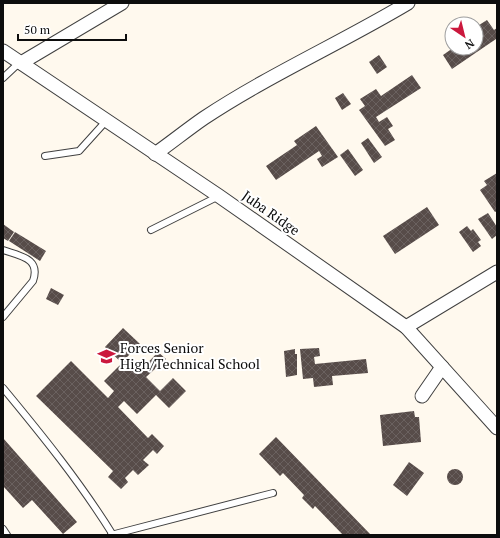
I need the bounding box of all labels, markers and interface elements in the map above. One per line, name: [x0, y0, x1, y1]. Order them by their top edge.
scale bar: [18, 16, 126, 42]
north arrow: [444, 16, 484, 56]
text: 50 m: [24, 22, 51, 37]
text: N: [462, 36, 477, 53]
street label: Juba Ridge: [239, 186, 304, 239]
place label: Forces Senior High/Technical School: [120, 338, 260, 373]
school or university icon: Forces Senior High/Technical School: [97, 346, 117, 366]

